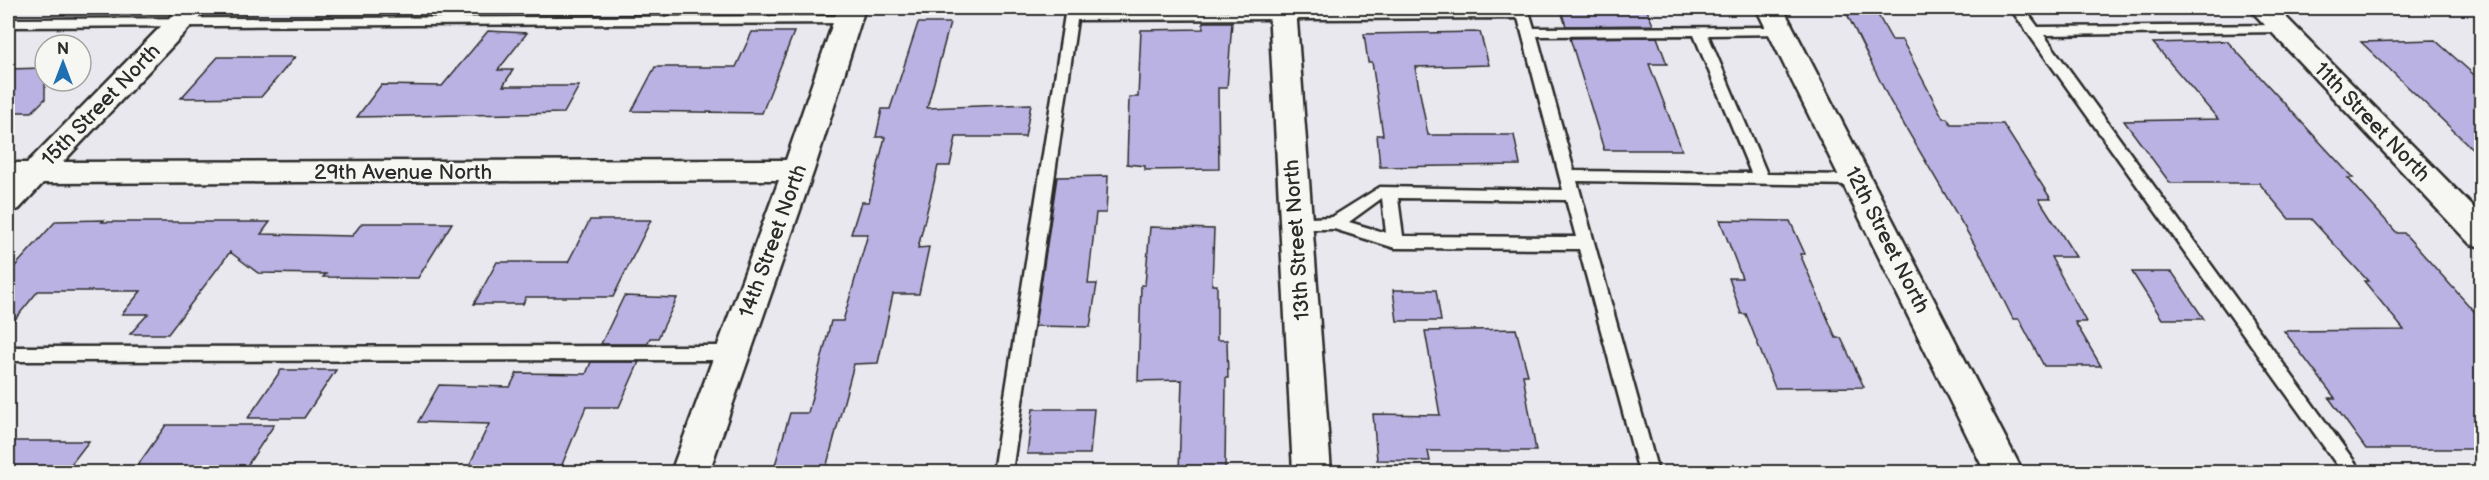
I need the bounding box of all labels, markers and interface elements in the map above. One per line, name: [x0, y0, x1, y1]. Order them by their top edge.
north arrow: [33, 33, 93, 93]
street label: 15th Street North: [36, 38, 166, 172]
street label: 11th Street North: [2309, 57, 2435, 187]
street label: 13th Street North: [1279, 159, 1315, 321]
street label: 29th Avenue North: [314, 160, 492, 185]
street label: 14th Street North: [734, 161, 812, 321]
street label: 12th Street North: [1839, 163, 1935, 317]

